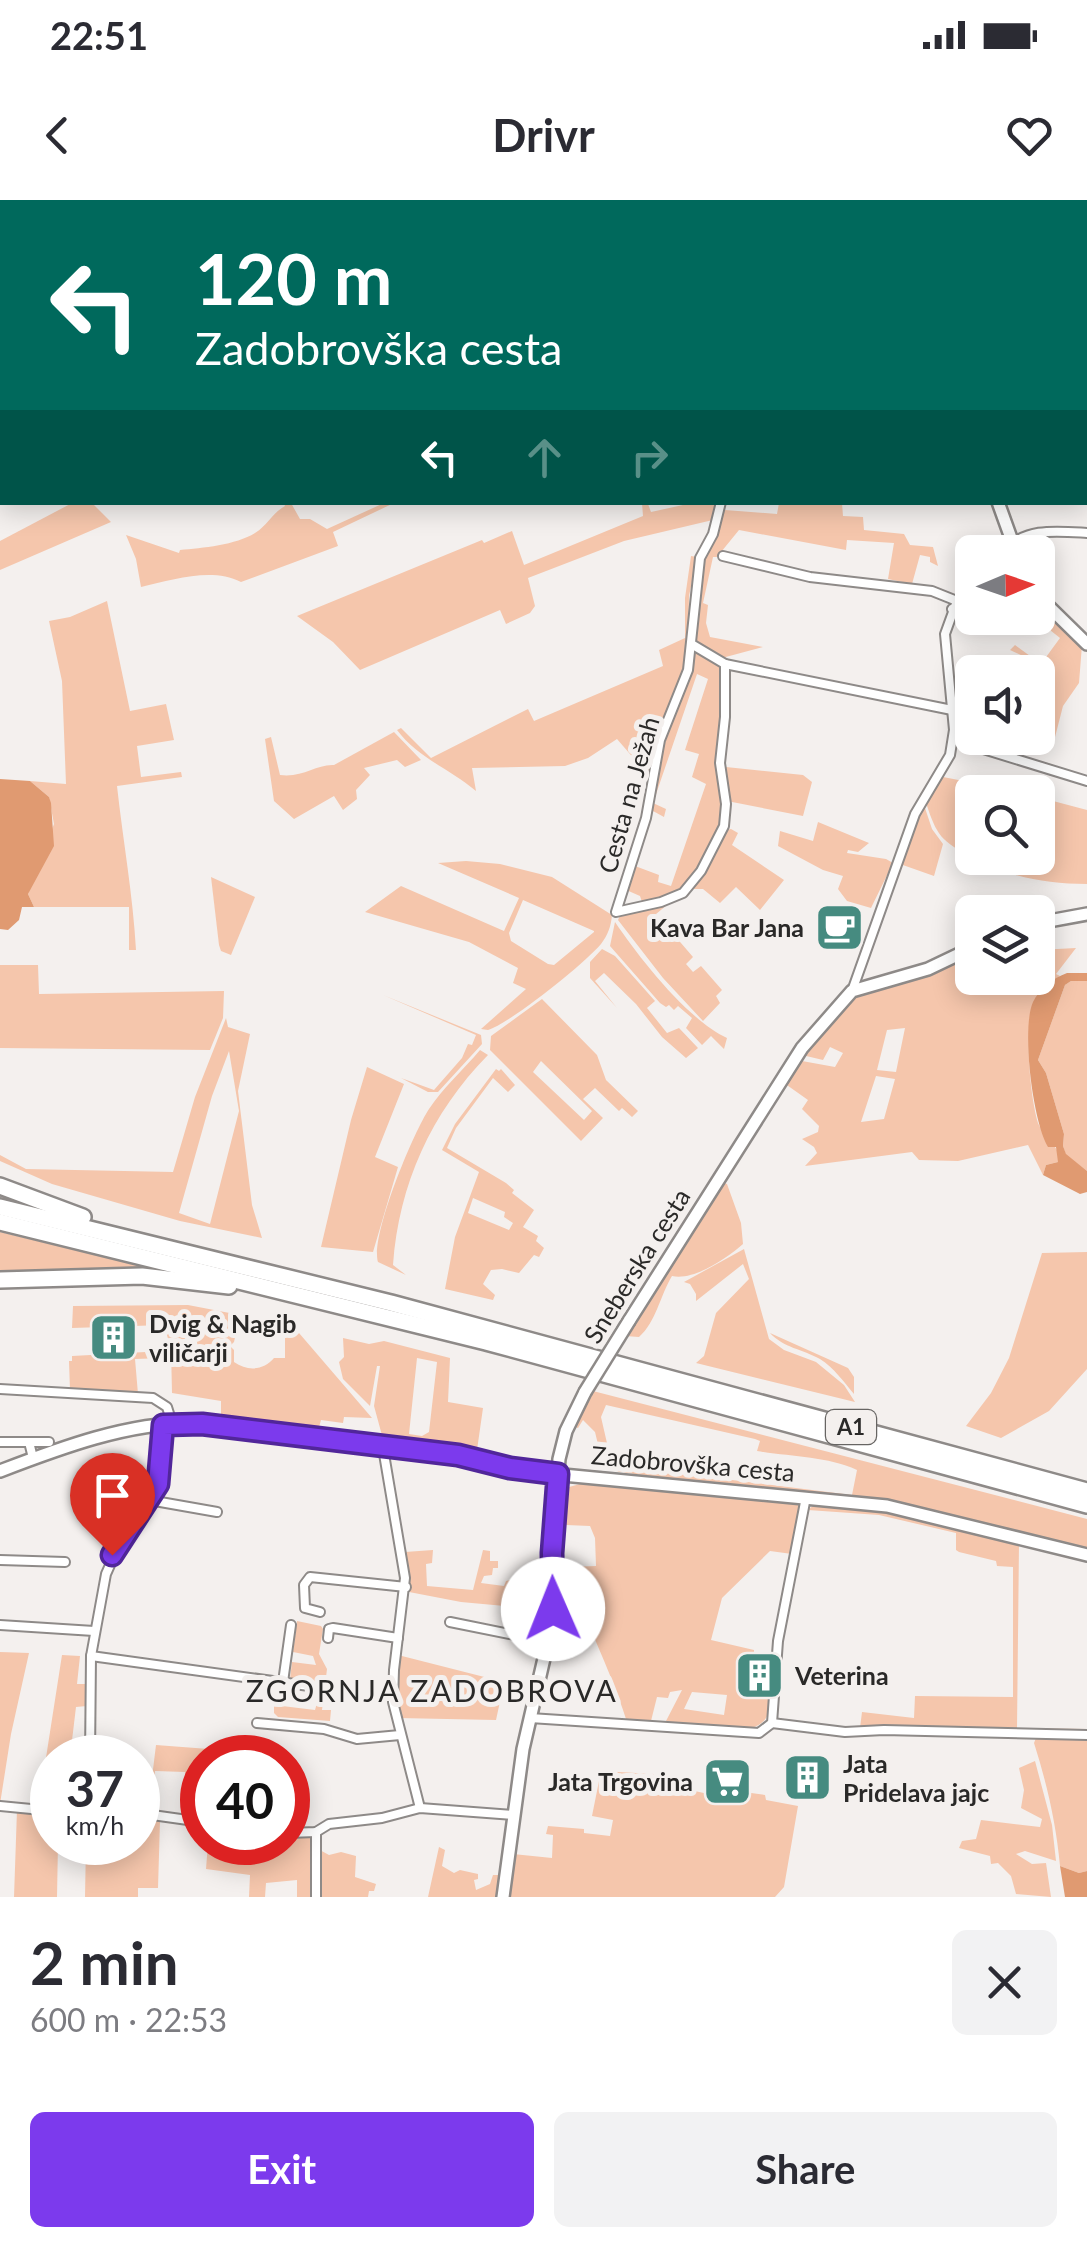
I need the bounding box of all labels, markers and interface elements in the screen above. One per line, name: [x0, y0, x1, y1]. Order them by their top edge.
text: 22:51: [50, 12, 148, 58]
icon: back: [30, 108, 85, 163]
text: Drivr: [492, 108, 595, 162]
icon: heart: [1002, 108, 1057, 163]
text: 120 m: [195, 236, 392, 320]
icon: left: [30, 240, 160, 370]
text: Zadobrovška cesta: [195, 321, 562, 375]
icon: left: [412, 430, 467, 485]
icon: ahead: [517, 430, 572, 485]
icon: right: [622, 430, 677, 485]
north arrow: [955, 535, 1055, 635]
map controls: [955, 535, 1055, 995]
button: sound: [955, 655, 1055, 755]
street label: Cesta na Ježah: [591, 713, 665, 876]
button: search: [955, 775, 1055, 875]
button: layers: [955, 895, 1055, 995]
cafe icon: Kava Bar Jana: [813, 902, 865, 954]
place label: Kava Bar Jana: [650, 912, 804, 942]
street label: Sneberska cesta: [577, 1183, 696, 1348]
place label: Dvig & Nagib viličarji: [149, 1308, 296, 1367]
building icon: Dvig & Nagib viličarji: [88, 1312, 140, 1364]
road number: A1: [826, 1410, 876, 1444]
street label: Zadobrovška cesta: [590, 1439, 796, 1487]
pin: [70, 1453, 155, 1556]
icon: arrive: [85, 1468, 140, 1523]
position arrow: [501, 1557, 605, 1661]
building icon: Veterina: [734, 1650, 786, 1702]
place label: Veterina: [794, 1660, 889, 1690]
district label: ZGORNJA ZADOBROVA: [246, 1672, 618, 1708]
speed limit sign: 40: [180, 1735, 310, 1865]
place label: Jata Pridelava jajc: [843, 1748, 989, 1807]
building icon: Jata Pridelava jajc: [782, 1752, 834, 1804]
supermarket icon: Jata Trgovina: [702, 1756, 754, 1808]
text: 37: [66, 1758, 124, 1818]
place label: Jata Trgovina: [548, 1766, 693, 1796]
text: km/h: [66, 1810, 124, 1840]
text: 2 min: [30, 1926, 179, 1998]
button: close: [952, 1930, 1057, 2035]
text: 600 m · 22:53: [30, 2000, 227, 2039]
button: Exit: [30, 2112, 534, 2227]
button: Share: [554, 2112, 1057, 2227]

